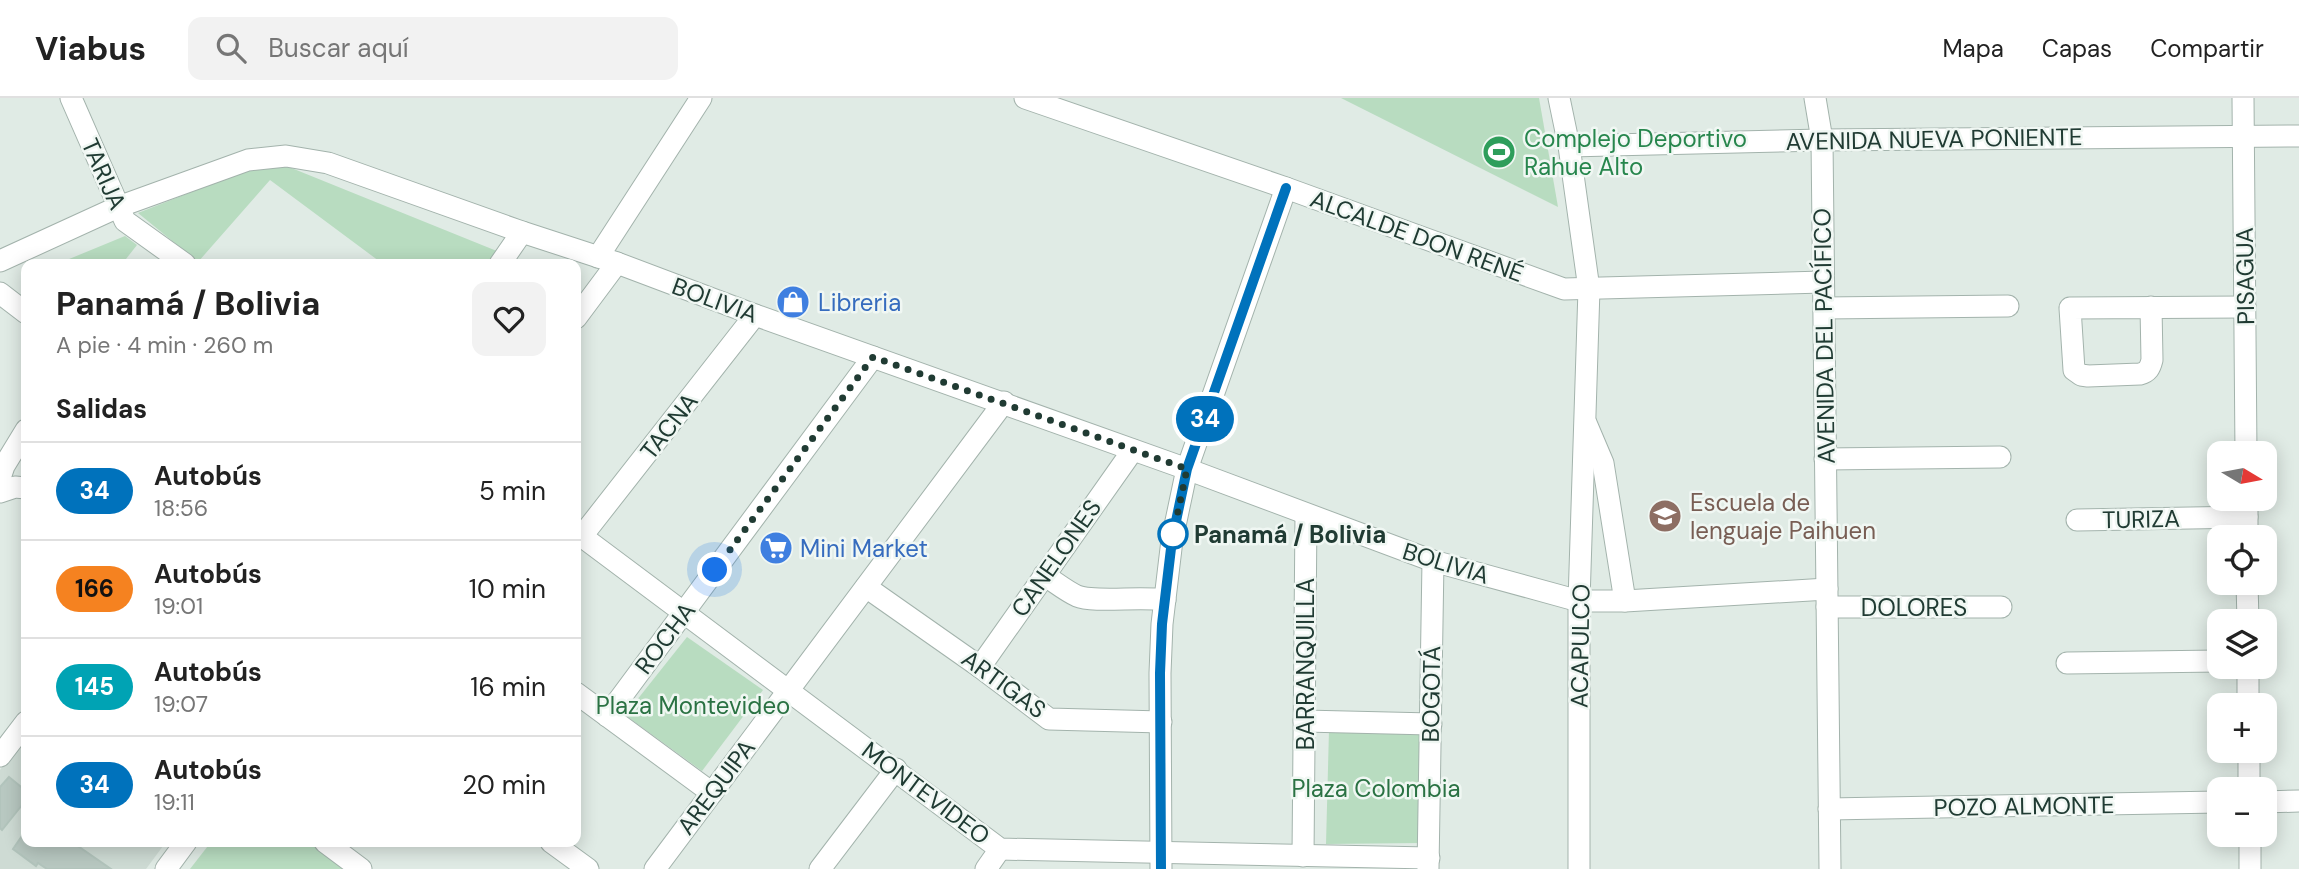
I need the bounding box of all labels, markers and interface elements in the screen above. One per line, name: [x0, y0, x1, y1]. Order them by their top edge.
search box: [188, 17, 678, 80]
text: Viabus: [35, 27, 146, 70]
icon: search: [212, 29, 250, 67]
text: Buscar aquí: [268, 31, 409, 65]
text: Mapa: [1942, 33, 2004, 64]
text: Capas: [2042, 33, 2112, 64]
text: Compartir: [2150, 33, 2264, 64]
street label: AVENIDA NUEVA PONIENTE: [1785, 121, 2083, 157]
place label: Complejo Deportivo Rahue Alto: [1524, 123, 1747, 182]
sports icon: Complejo Deportivo Rahue Alto: [1480, 133, 1518, 171]
street label: TARIJA: [75, 134, 133, 214]
street label: ALCALDE DON RENÉ: [1306, 183, 1528, 289]
street label: AVENIDA DEL PACÍFICO: [1806, 208, 1842, 464]
street label: PISAGUA: [2229, 227, 2261, 325]
street label: BOLIVIA: [668, 270, 762, 330]
text: Panamá / Bolivia: [56, 282, 320, 325]
button: heart: [472, 282, 546, 356]
shop icon: Libreria: [774, 283, 812, 321]
place label: Libreria: [818, 287, 901, 318]
text: A pie · 4 min · 260 m: [56, 330, 273, 360]
street label: TACNA: [633, 386, 705, 466]
text: Salidas: [56, 392, 147, 426]
line badge: 34: [1174, 396, 1236, 442]
text: 34: [1190, 403, 1220, 434]
north arrow: [2207, 441, 2277, 511]
map controls: [2207, 441, 2277, 847]
text: Autobús: [154, 459, 262, 493]
text: 5 min: [479, 474, 546, 508]
text: 34: [79, 475, 110, 506]
place label: Escuela de lenguaje Paihuen: [1690, 487, 1876, 546]
text: 18:56: [154, 493, 208, 523]
street label: CANELONES: [1004, 493, 1108, 623]
school or university icon: Escuela de lenguaje Paihuen: [1646, 497, 1684, 535]
street label: TURIZA: [2102, 503, 2180, 535]
marker: Panamá / Bolivia: [1158, 519, 1188, 549]
place label: Panamá / Bolivia: [1194, 519, 1386, 550]
button: locate: [2207, 525, 2277, 595]
supermarket icon: Mini Market: [757, 529, 795, 567]
place label: Mini Market: [800, 533, 928, 564]
street label: BOLIVIA: [1399, 535, 1493, 591]
your location: [697, 552, 732, 587]
text: Autobús: [154, 557, 262, 591]
text: 10 min: [469, 572, 546, 606]
text: 166: [75, 573, 114, 604]
street label: BARRANQUILLA: [1290, 578, 1321, 750]
street label: ACAPULCO: [1563, 584, 1597, 708]
text: 19:01: [154, 591, 203, 621]
street label: DOLORES: [1861, 592, 1967, 623]
street label: ROCHA: [628, 596, 702, 680]
button: layers: [2207, 609, 2277, 679]
street label: ARTIGAS: [956, 643, 1052, 725]
street label: BOGOTÁ: [1415, 645, 1447, 742]
text: Autobús: [154, 655, 262, 689]
text: 16 min: [470, 670, 546, 704]
text: 145: [75, 671, 114, 702]
text: 19:07: [154, 689, 208, 719]
park label: Plaza Montevideo: [596, 690, 790, 721]
button: +: [2207, 693, 2277, 763]
street label: AREQUIPA: [670, 733, 762, 841]
street label: MONTEVIDEO: [856, 735, 996, 851]
text: Autobús: [154, 753, 262, 787]
text: 20 min: [462, 768, 546, 802]
text: 34: [79, 769, 110, 800]
park label: Plaza Colombia: [1291, 773, 1461, 804]
button: −: [2207, 777, 2277, 847]
text: 19:11: [154, 787, 195, 817]
street label: POZO ALMONTE: [1933, 789, 2115, 823]

